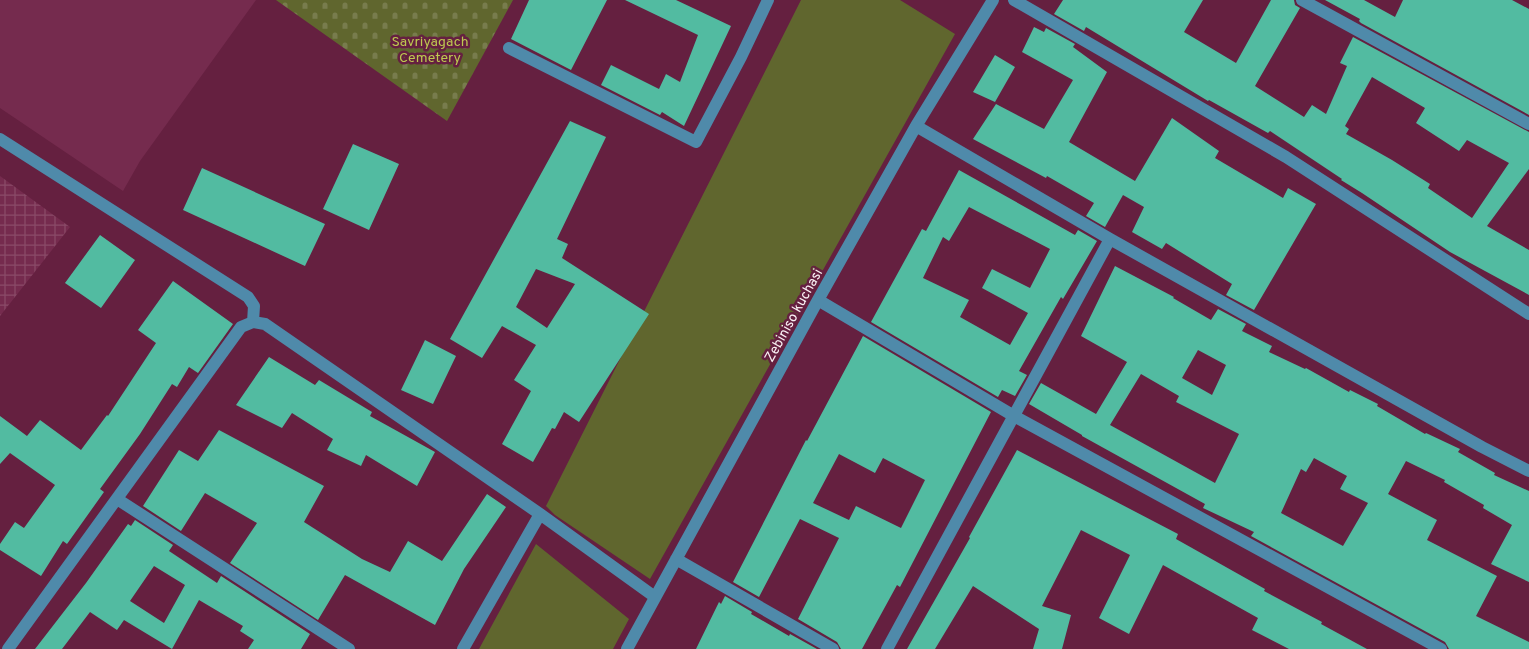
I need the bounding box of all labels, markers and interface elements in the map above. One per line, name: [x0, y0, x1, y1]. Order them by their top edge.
park label: Savriyagach Cemetery: [391, 34, 469, 67]
street label: Zebiniso kuchasi: [762, 266, 827, 365]

